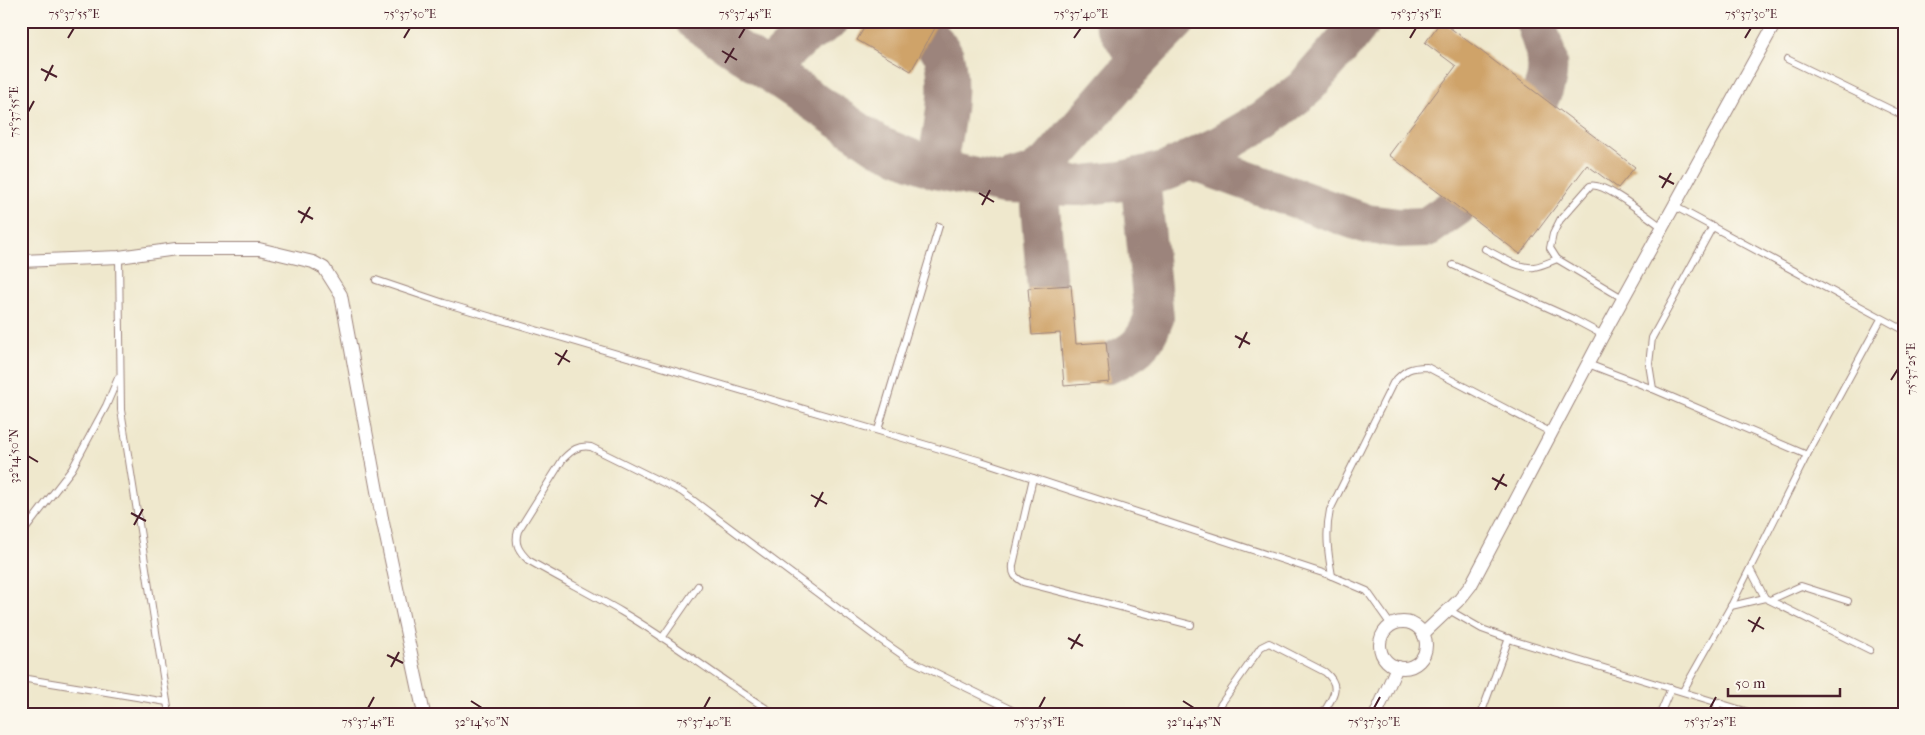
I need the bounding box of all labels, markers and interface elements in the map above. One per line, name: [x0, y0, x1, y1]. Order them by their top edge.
text: 75°37'55"E: [49, 7, 99, 21]
text: 75°37'50"E: [384, 7, 436, 21]
text: 75°37'45"E: [719, 7, 771, 21]
text: 75°37'40"E: [1054, 7, 1108, 21]
text: 75°37'35"E: [1391, 7, 1441, 21]
text: 75°37'30"E: [1725, 7, 1777, 21]
text: 75°37'55"E: [7, 87, 21, 137]
text: 75°37'25"E: [1904, 343, 1918, 395]
text: 32°14'50"N: [7, 429, 21, 483]
scale bar: [1728, 665, 1840, 697]
text: 50 m: [1735, 674, 1766, 692]
text: 75°37'45"E: [342, 715, 394, 729]
text: 32°14'50"N: [455, 715, 509, 729]
text: 75°37'40"E: [677, 715, 731, 729]
text: 75°37'35"E: [1014, 715, 1064, 729]
text: 32°14'45"N: [1166, 715, 1222, 729]
text: 75°37'30"E: [1348, 715, 1400, 729]
text: 75°37'25"E: [1684, 715, 1736, 729]

